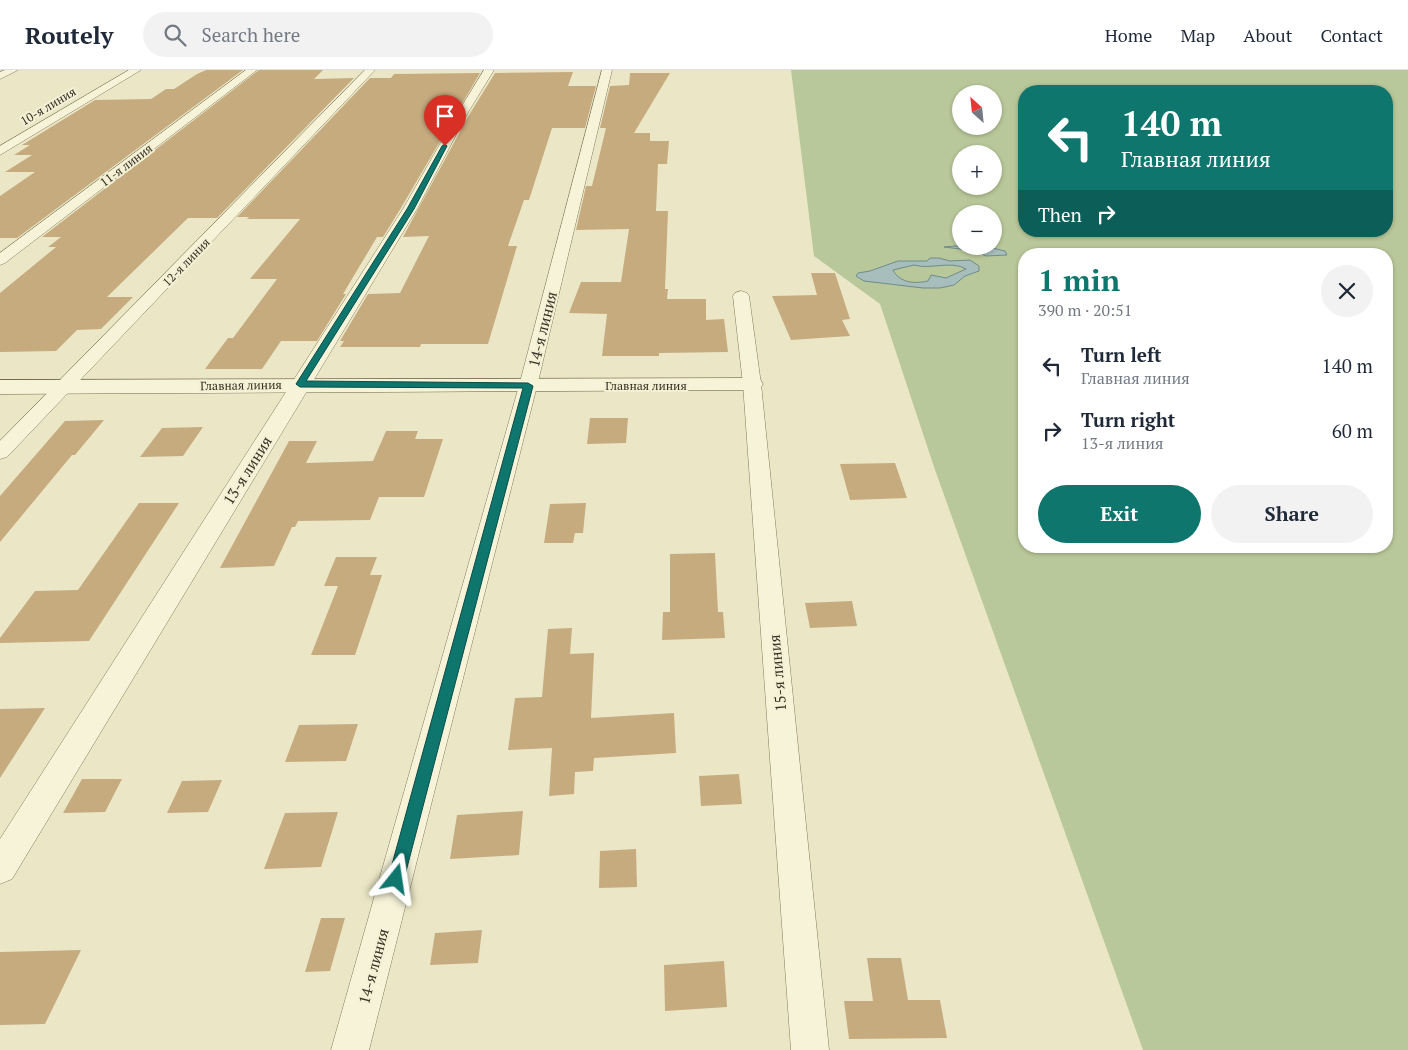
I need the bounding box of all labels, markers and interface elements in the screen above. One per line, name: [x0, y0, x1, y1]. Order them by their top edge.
search box: [143, 12, 493, 57]
text: Routely: [25, 19, 113, 51]
icon: search: [161, 21, 189, 49]
text: Search here: [201, 22, 300, 47]
text: Home: [1105, 23, 1152, 47]
text: Map: [1180, 23, 1215, 47]
text: About: [1243, 23, 1292, 47]
text: Contact: [1320, 23, 1383, 47]
street label: 10-я линия: [18, 84, 78, 128]
north arrow: [952, 85, 1002, 135]
map controls: [952, 85, 1002, 255]
pin: [424, 95, 466, 146]
text: 140 m: [1121, 100, 1222, 146]
icon: arrive: [431, 102, 459, 130]
icon: left: [1038, 105, 1103, 170]
street label: 11-я линия: [97, 140, 155, 190]
text: Главная линия: [1121, 144, 1271, 173]
button: +: [952, 145, 1002, 195]
icon: right: [1092, 200, 1120, 228]
text: Then: [1038, 202, 1082, 227]
button: −: [952, 205, 1002, 255]
street label: 12-я линия: [159, 235, 213, 289]
text: 1 min: [1038, 260, 1120, 300]
button: close: [1321, 265, 1373, 317]
street label: 14-я линия: [523, 289, 561, 369]
text: 390 m · 20:51: [1038, 299, 1132, 321]
text: Turn left: [1081, 342, 1162, 367]
icon: left: [1038, 352, 1066, 380]
text: 140 m: [1322, 353, 1373, 378]
text: Главная линия: [1081, 367, 1190, 389]
street label: Главная линия: [200, 377, 282, 393]
street label: Главная линия: [605, 378, 687, 393]
text: Turn right: [1081, 407, 1175, 432]
icon: right: [1038, 417, 1066, 445]
text: 60 m: [1332, 418, 1373, 443]
street label: 13-я линия: [218, 432, 276, 508]
text: 13-я линия: [1081, 432, 1163, 454]
button: Exit: [1038, 485, 1201, 543]
button: Share: [1211, 485, 1373, 543]
street label: 15-я линия: [764, 634, 790, 712]
position arrow: [369, 852, 421, 904]
street label: 14-я линия: [353, 926, 393, 1006]

